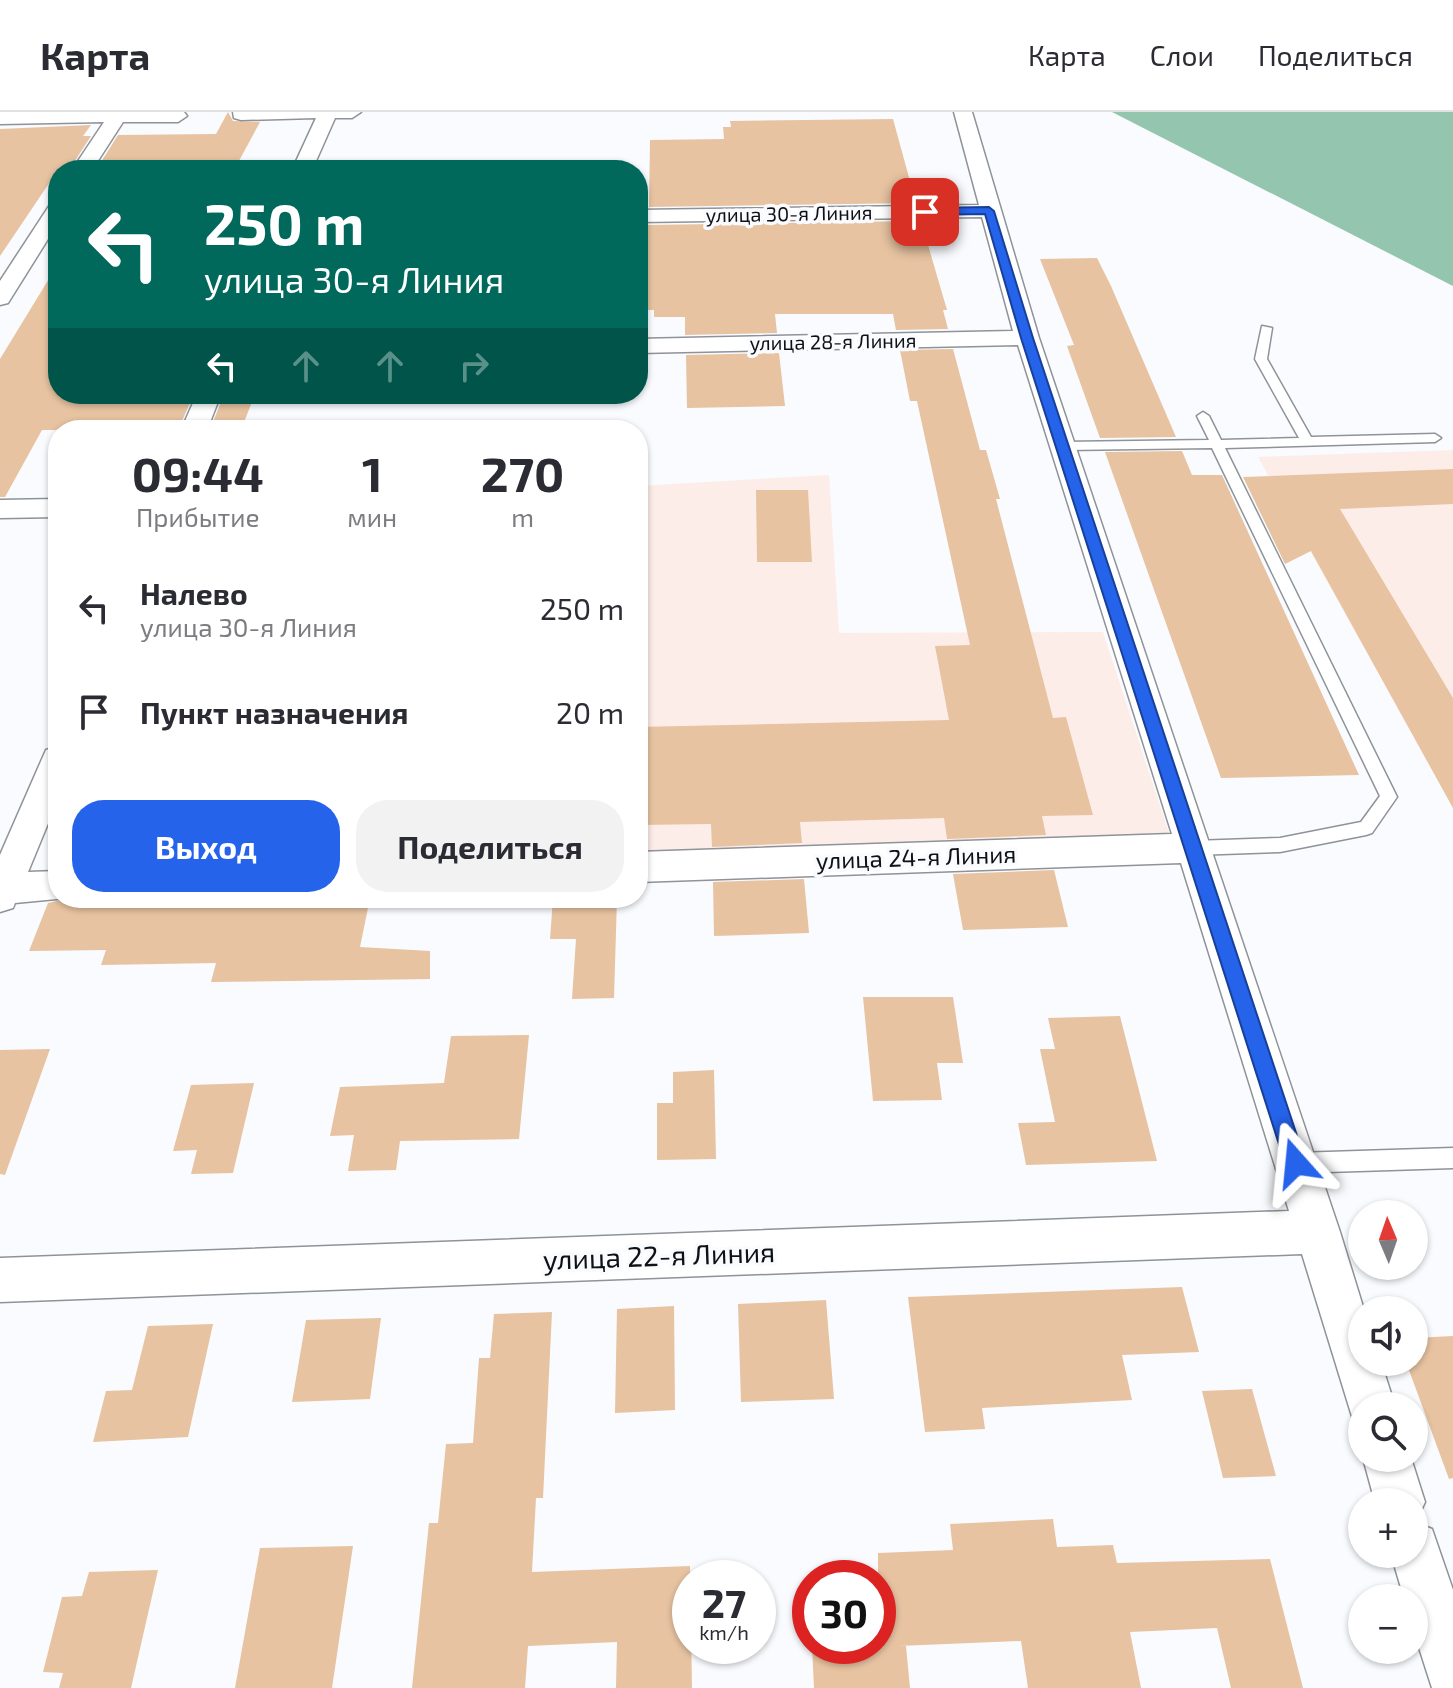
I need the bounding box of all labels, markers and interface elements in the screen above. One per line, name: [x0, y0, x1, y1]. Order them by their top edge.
text: Карта: [40, 32, 150, 78]
text: Карта: [1028, 38, 1106, 72]
text: Слои: [1150, 38, 1214, 72]
text: Поделиться: [1258, 38, 1413, 72]
pin: [891, 178, 959, 246]
text: 250 m: [204, 189, 364, 256]
icon: arrive: [903, 190, 947, 234]
icon: left: [72, 192, 176, 296]
street label: улица 30-я Линия: [705, 200, 873, 227]
text: улица 30-я Линия: [204, 257, 504, 300]
street label: улица 28-я Линия: [749, 328, 917, 355]
icon: left: [200, 344, 244, 388]
icon: ahead: [284, 344, 328, 388]
icon: ahead: [368, 344, 412, 388]
icon: right: [452, 344, 496, 388]
text: 09:44: [132, 444, 264, 502]
text: 1: [362, 444, 383, 502]
text: 270: [481, 444, 564, 502]
text: Прибытие: [136, 501, 259, 532]
text: мин: [347, 501, 397, 532]
text: m: [511, 501, 534, 532]
text: Налево: [140, 575, 248, 611]
icon: left: [72, 586, 116, 630]
text: 250 m: [540, 590, 624, 626]
text: улица 30-я Линия: [140, 611, 357, 642]
icon: arrive: [72, 690, 116, 734]
text: Пункт назначения: [140, 694, 408, 730]
text: 20 m: [556, 694, 624, 730]
button: Выход: [72, 800, 340, 892]
button: Поделиться: [356, 800, 624, 892]
street label: улица 24-я Линия: [815, 839, 1017, 875]
position arrow: [1254, 1121, 1338, 1205]
north arrow: [1348, 1200, 1428, 1280]
map controls: [1348, 1200, 1428, 1664]
street label: улица 22-я Линия: [542, 1234, 776, 1276]
button: sound: [1348, 1296, 1428, 1376]
button: search: [1348, 1392, 1428, 1472]
button: +: [1348, 1488, 1428, 1568]
speed limit sign: 30: [792, 1560, 896, 1664]
text: 27: [702, 1578, 746, 1626]
button: −: [1348, 1584, 1428, 1664]
text: km/h: [699, 1620, 749, 1644]

